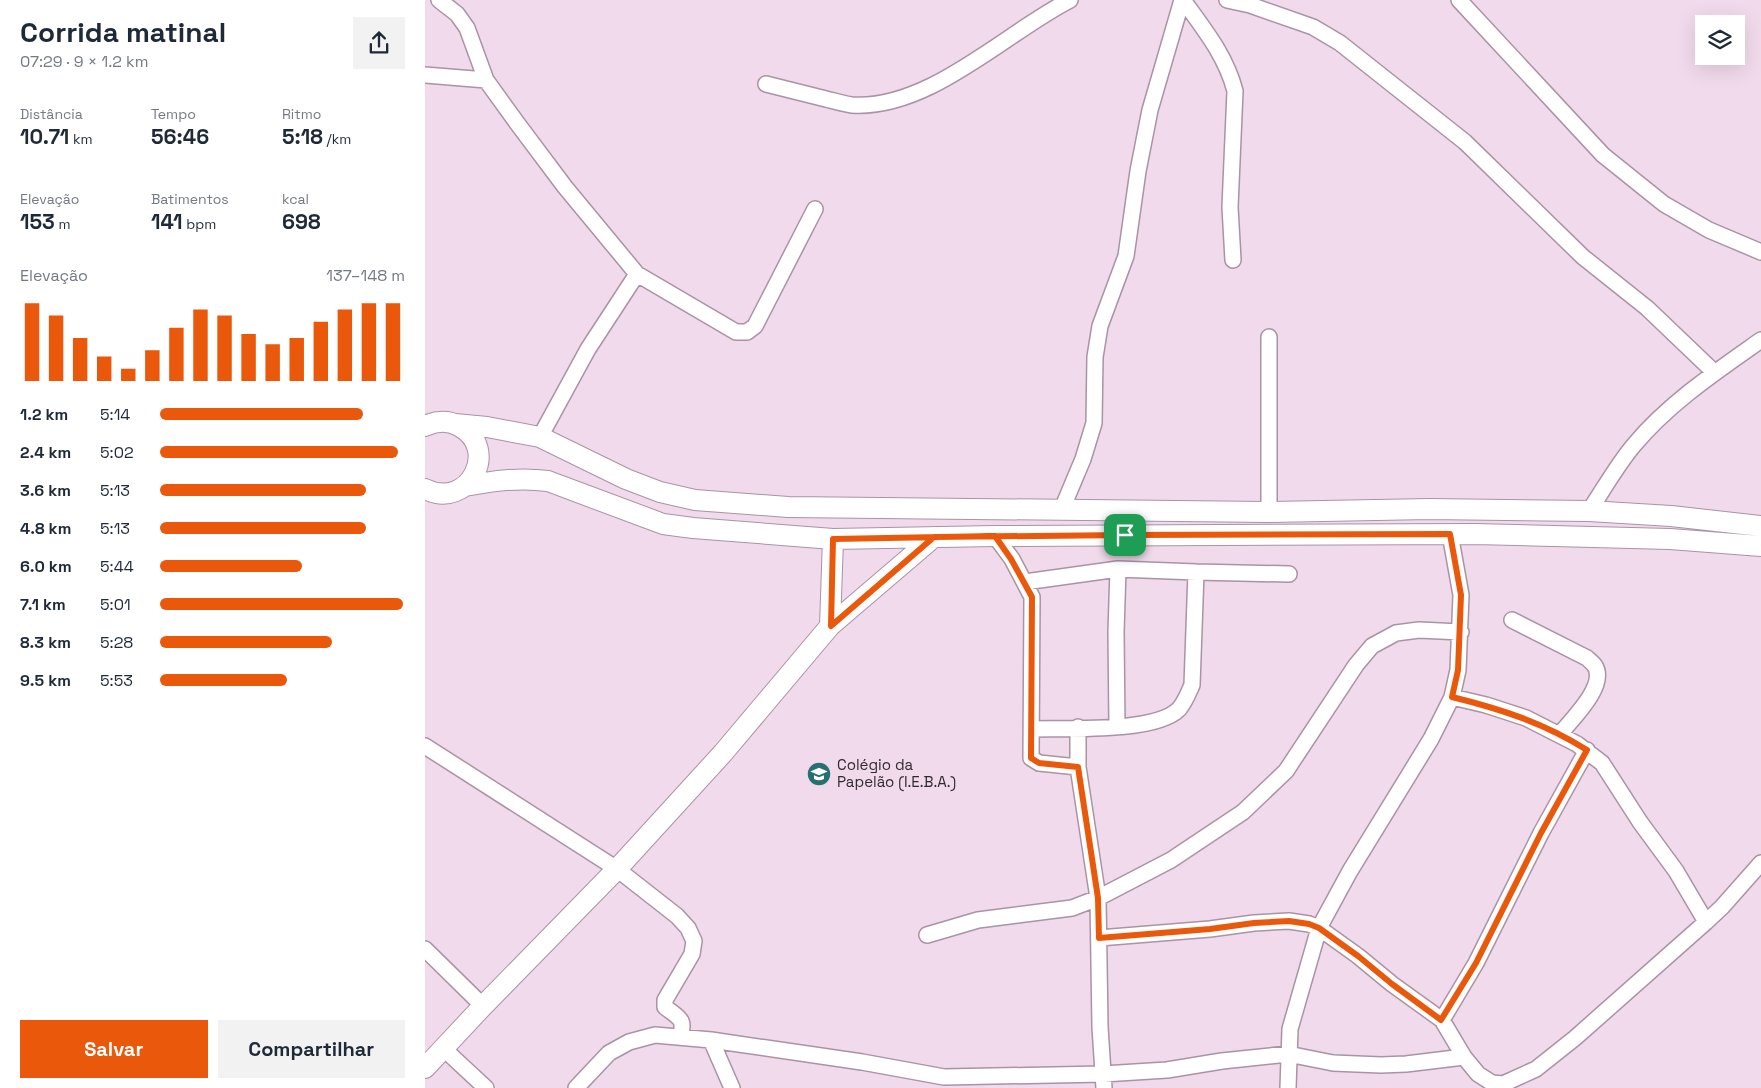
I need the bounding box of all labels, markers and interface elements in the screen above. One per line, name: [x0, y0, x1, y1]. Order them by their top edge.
text: Corrida matinal: [20, 14, 226, 50]
map controls: [1695, 15, 1745, 65]
button: layers: [1695, 15, 1745, 65]
button: share: [353, 17, 405, 69]
text: 07:29 · 9 × 1.2 km: [20, 51, 148, 72]
text: Distância: [20, 105, 83, 123]
text: Tempo: [151, 105, 196, 123]
text: Ritmo: [282, 105, 321, 123]
text: 10.71: [20, 123, 69, 150]
text: 56:46: [151, 123, 209, 150]
text: 5:18: [282, 123, 323, 150]
text: km: [69, 130, 92, 148]
text: /km: [323, 130, 351, 148]
text: Elevação: [20, 190, 79, 208]
text: Batimentos: [151, 190, 229, 208]
text: kcal: [282, 190, 309, 208]
text: 153: [20, 208, 55, 235]
text: 141: [151, 208, 183, 235]
text: 698: [282, 208, 321, 235]
text: m: [55, 215, 71, 233]
text: bpm: [183, 215, 216, 233]
text: Elevação: [20, 265, 88, 286]
text: 137–148 m: [326, 265, 405, 286]
text: 1.2 km: [20, 404, 68, 425]
text: 5:14: [100, 404, 130, 425]
text: 2.4 km: [20, 442, 71, 463]
text: 5:02: [100, 442, 134, 463]
text: 3.6 km: [20, 480, 71, 501]
text: 5:13: [100, 480, 130, 501]
pin: [1104, 514, 1146, 556]
text: 4.8 km: [20, 518, 71, 539]
text: 5:13: [100, 518, 130, 539]
icon: arrive: [1111, 521, 1139, 549]
text: 6.0 km: [20, 556, 72, 577]
text: 5:44: [100, 556, 134, 577]
text: 7.1 km: [20, 594, 66, 615]
text: 5:01: [100, 594, 131, 615]
text: 8.3 km: [20, 632, 71, 653]
text: 5:28: [100, 632, 133, 653]
text: 9.5 km: [20, 670, 71, 691]
text: 5:53: [100, 670, 133, 691]
place label: Colégio da Papelão (I.E.B.A.): [837, 755, 956, 792]
school or university icon: Colégio da Papelão (I.E.B.A.): [806, 761, 832, 787]
button: Salvar: [20, 1020, 208, 1078]
button: Compartilhar: [218, 1020, 405, 1078]

